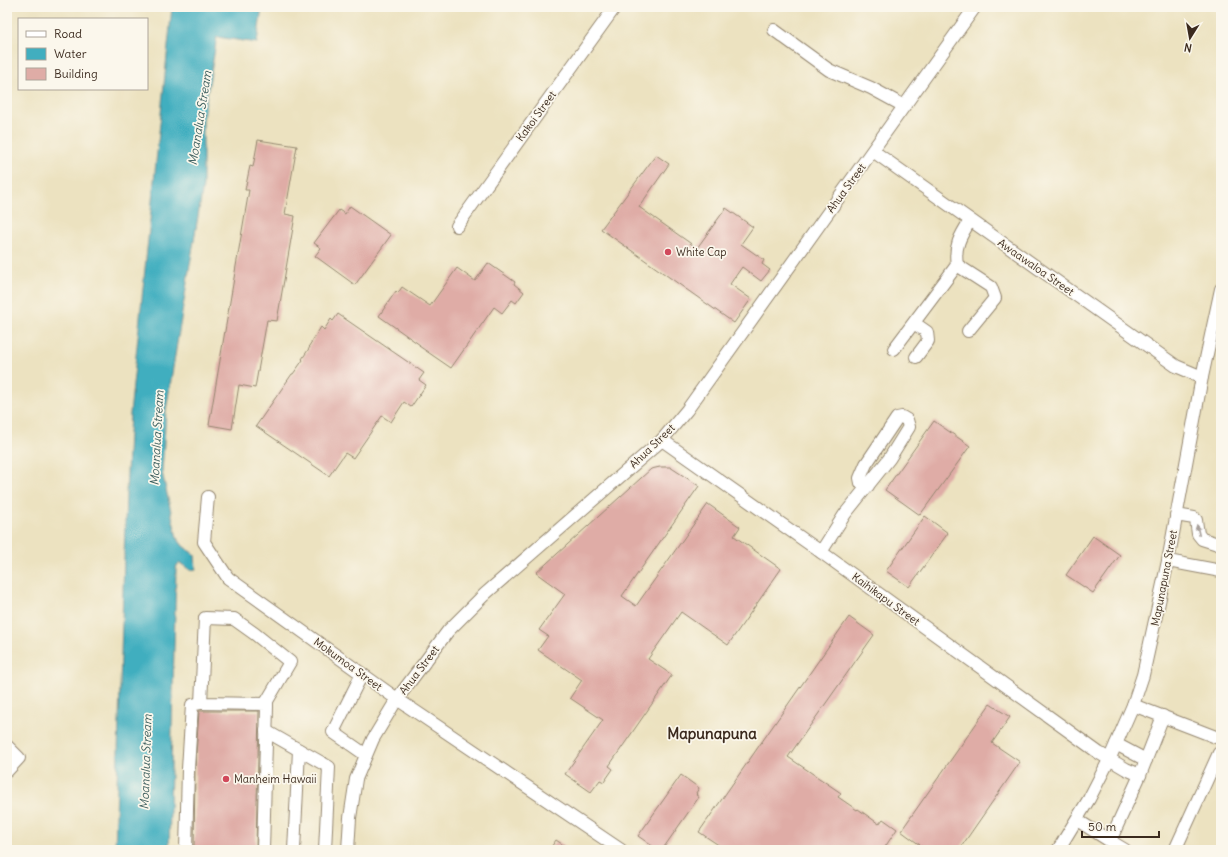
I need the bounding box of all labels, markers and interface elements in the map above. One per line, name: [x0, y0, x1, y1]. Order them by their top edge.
legend: [18, 18, 148, 90]
north arrow: [1170, 18, 1210, 58]
text: Road: [54, 26, 82, 41]
text: N: [1183, 40, 1193, 55]
text: Water: [54, 46, 87, 61]
text: Building: [54, 66, 98, 81]
water label: Moanalua Stream: [185, 69, 214, 166]
street label: Kakoi Street: [513, 88, 559, 144]
street label: Ahua Street: [823, 160, 869, 216]
street label: Awaawaloa Street: [995, 235, 1077, 299]
place label: White Cap: [676, 245, 727, 259]
marker: White Cap: [663, 247, 673, 257]
water label: Moanalua Stream: [147, 390, 167, 486]
street label: Ahua Street: [626, 421, 678, 471]
one-way arrow: [1194, 523, 1200, 536]
street label: Mapunapuna Street: [1148, 528, 1180, 627]
street label: Kaihikapu Street: [849, 570, 923, 629]
street label: Mokumoa Street: [311, 634, 385, 694]
street label: Ahua Street: [396, 642, 442, 697]
water label: Moanalua Stream: [136, 714, 155, 810]
district label: Mapunapuna: [667, 724, 757, 744]
place label: Manheim Hawaii: [234, 772, 317, 786]
marker: Manheim Hawaii: [221, 774, 231, 784]
scale bar: [1082, 813, 1159, 839]
text: 50 m: [1088, 819, 1117, 834]

